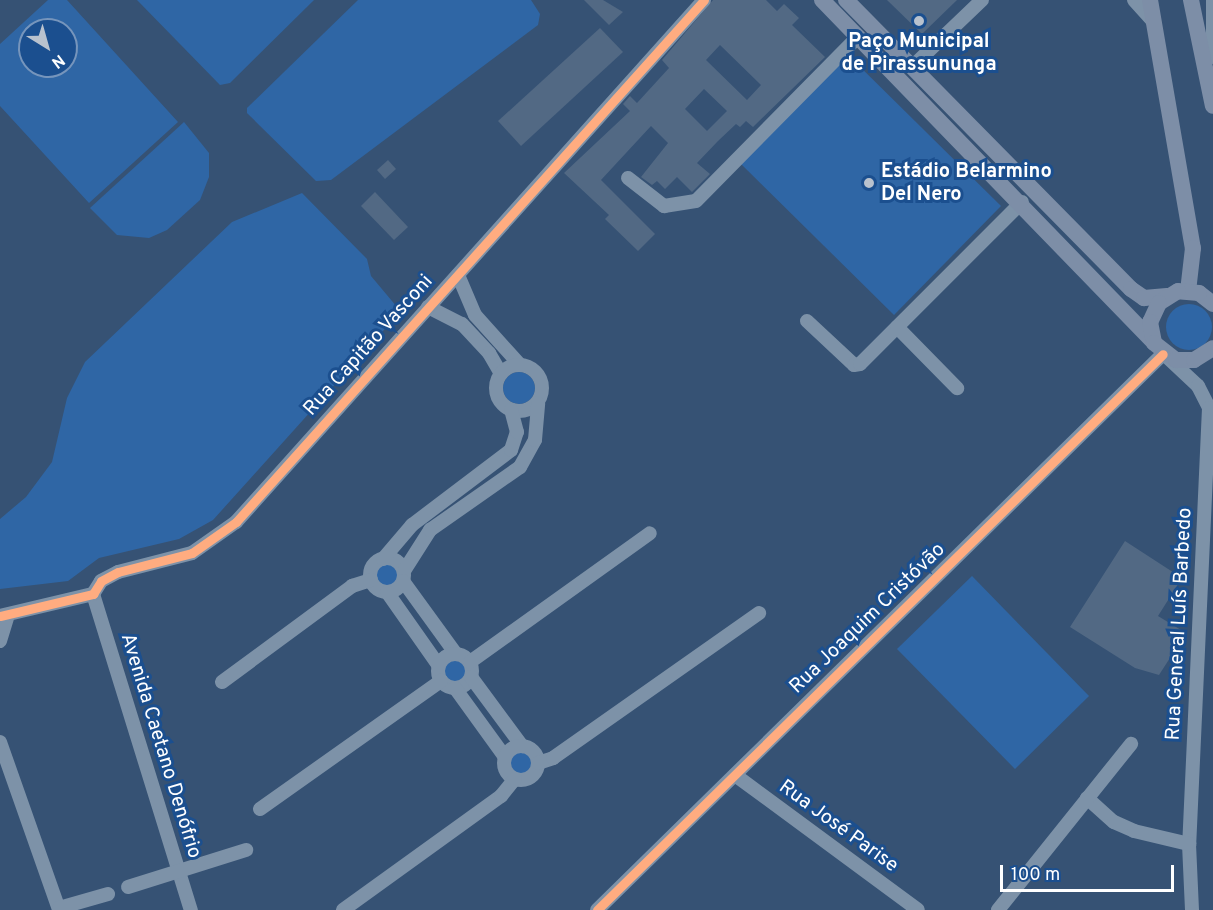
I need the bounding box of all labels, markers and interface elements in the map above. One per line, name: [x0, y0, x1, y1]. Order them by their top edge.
marker: Paço Municipal de Pirassununga: [912, 14, 926, 28]
north arrow: [18, 18, 78, 78]
place label: Paço Municipal de Pirassununga: [841, 30, 997, 77]
text: N: [47, 49, 68, 72]
place label: Estádio Belarmino Del Nero: [881, 160, 1052, 207]
marker: Estádio Belarmino Del Nero: [862, 176, 876, 190]
street label: Rua Capitão Vasconi: [299, 270, 439, 422]
street label: Rua General Luís Barbedo: [1162, 507, 1198, 741]
street label: Rua Joaquim Cristóvão: [785, 538, 951, 700]
street label: Avenida Caetano Denófrio: [114, 631, 206, 861]
street label: Rua José Parise: [774, 776, 902, 878]
scale bar: [1003, 853, 1177, 891]
text: 100 m: [1011, 864, 1060, 887]

